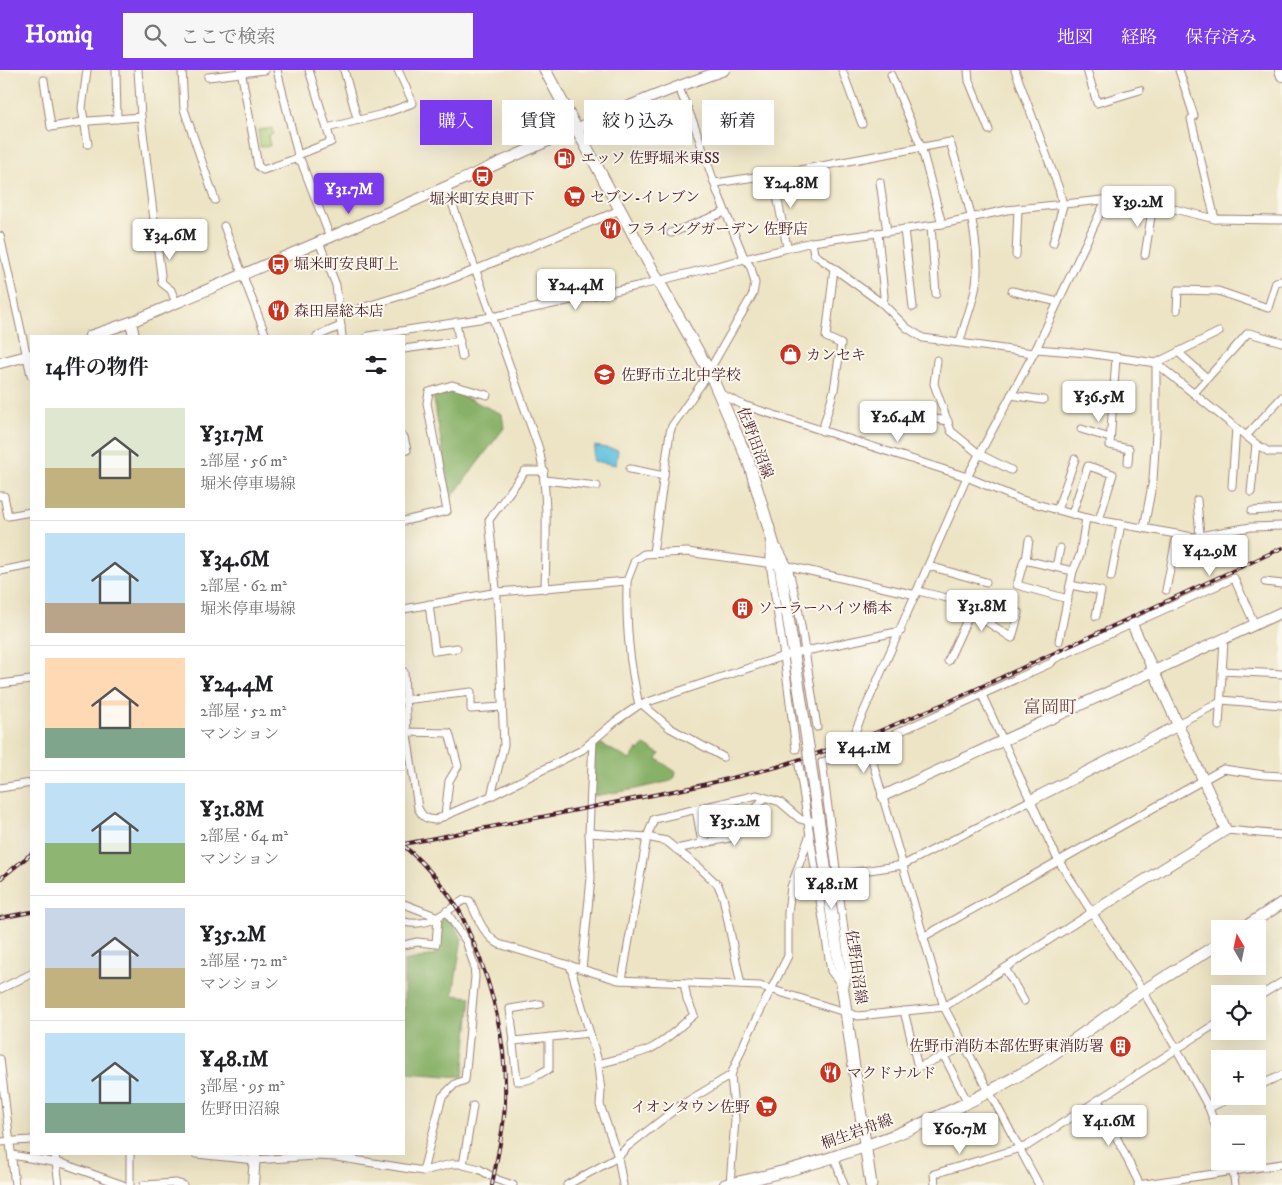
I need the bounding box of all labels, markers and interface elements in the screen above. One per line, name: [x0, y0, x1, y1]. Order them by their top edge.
search box: [123, 13, 473, 58]
text: Homiq: [25, 20, 93, 50]
icon: search: [141, 21, 169, 49]
text: ここで検索: [181, 26, 276, 49]
text: 地図: [1057, 27, 1093, 49]
text: 経路: [1121, 27, 1157, 49]
text: 保存済み: [1185, 27, 1257, 49]
chip: 購入: [420, 100, 492, 145]
chip: 賃貸: [502, 100, 574, 145]
chip: 絞り込み: [584, 100, 692, 145]
chip: 新着: [702, 100, 774, 145]
fuel station icon: エッソ 佐野堀米東SS: [553, 146, 577, 170]
place label: エッソ 佐野堀米東SS: [581, 149, 720, 168]
bus stop icon: 堀米町安良町下: [470, 164, 494, 188]
pin: ¥24.8M: [750, 166, 832, 209]
pin: ¥31.7M: [308, 172, 390, 215]
text: ¥24.8M: [764, 173, 818, 193]
text: ¥31.7M: [325, 179, 373, 199]
supermarket icon: セブン-イレブン: [562, 185, 586, 209]
pin: ¥39.2M: [1097, 186, 1179, 228]
place label: セブン-イレブン: [590, 188, 700, 207]
place label: 堀米町安良町下: [429, 190, 535, 209]
text: ¥39.2M: [1113, 192, 1163, 212]
restaurant icon: フライングガーデン 佐野店: [598, 217, 622, 241]
pin: ¥34.6M: [129, 218, 211, 261]
place label: フライングガーデン 佐野店: [626, 220, 808, 239]
text: ¥34.6M: [143, 225, 197, 245]
bus stop icon: 堀米町安良町上: [266, 252, 290, 276]
place label: 堀米町安良町上: [294, 255, 399, 274]
pin: ¥24.4M: [535, 268, 617, 311]
text: ¥24.4M: [548, 275, 604, 295]
restaurant icon: 森田屋総本店: [266, 299, 290, 323]
place label: 森田屋総本店: [294, 302, 384, 321]
shop icon: カンセキ: [778, 343, 802, 367]
place label: カンセキ: [806, 346, 866, 365]
icon: filters: [362, 351, 390, 379]
text: 14件の物件: [45, 355, 149, 381]
school or university icon: 佐野市立北中学校: [593, 363, 617, 387]
place label: 佐野市立北中学校: [621, 366, 741, 385]
pin: ¥36.5M: [1058, 380, 1140, 423]
text: ¥36.5M: [1073, 387, 1125, 407]
pin: ¥26.4M: [857, 400, 939, 443]
street label: 佐野田沼線: [733, 405, 777, 481]
text: ¥26.4M: [871, 407, 925, 427]
text: ¥31.7M: [200, 422, 264, 448]
icon: home: [85, 428, 145, 488]
text: 2部屋 · 56 m²: [200, 451, 287, 471]
text: 堀米停車場線: [200, 474, 296, 494]
pin: ¥42.9M: [1169, 534, 1251, 577]
text: ¥42.9M: [1183, 541, 1237, 561]
text: ¥34.6M: [200, 547, 270, 573]
icon: home: [85, 553, 145, 613]
text: 2部屋 · 62 m²: [200, 576, 287, 596]
pin: ¥31.8M: [941, 590, 1023, 632]
building icon: ソーラーハイツ橋本: [730, 596, 754, 620]
text: ¥31.8M: [958, 596, 1007, 616]
text: 堀米停車場線: [200, 599, 296, 619]
place label: ソーラーハイツ橋本: [758, 599, 892, 618]
text: ¥24.4M: [200, 672, 273, 698]
icon: home: [85, 678, 145, 738]
district label: 富岡町: [1023, 697, 1077, 719]
text: 2部屋 · 52 m²: [200, 701, 287, 721]
text: マンション: [200, 724, 279, 744]
pin: ¥44.1M: [823, 732, 905, 774]
text: ¥44.1M: [837, 738, 891, 758]
text: ¥31.8M: [200, 797, 264, 823]
icon: home: [85, 803, 145, 863]
pin: ¥35.2M: [694, 804, 776, 847]
text: ¥35.2M: [710, 811, 760, 831]
text: 2部屋 · 64 m²: [200, 826, 288, 846]
text: マンション: [200, 849, 279, 869]
pin: ¥48.1M: [791, 868, 873, 910]
text: ¥48.1M: [806, 874, 858, 894]
north arrow: [1211, 920, 1266, 975]
map controls: [1211, 920, 1266, 1170]
text: ¥35.2M: [200, 922, 266, 948]
icon: home: [85, 928, 145, 988]
street label: 佐野田沼線: [841, 929, 871, 1005]
text: 2部屋 · 72 m²: [200, 951, 287, 971]
text: マンション: [200, 974, 279, 994]
button: locate: [1211, 985, 1266, 1040]
building icon: 佐野市消防本部佐野東消防署: [1108, 1034, 1132, 1058]
place label: 佐野市消防本部佐野東消防署: [909, 1037, 1104, 1056]
text: ¥48.1M: [200, 1047, 269, 1073]
button: +: [1211, 1050, 1266, 1105]
icon: home: [85, 1053, 145, 1113]
restaurant icon: マクドナルド: [819, 1061, 843, 1085]
place label: マクドナルド: [847, 1064, 936, 1083]
text: 3部屋 · 95 m²: [200, 1076, 285, 1096]
supermarket icon: イオンタウン佐野: [754, 1095, 778, 1119]
place label: イオンタウン佐野: [631, 1098, 750, 1117]
text: 佐野田沼線: [200, 1099, 280, 1119]
pin: ¥41.6M: [1068, 1104, 1150, 1147]
street label: 桐生岩舟線: [819, 1110, 895, 1154]
text: ¥41.6M: [1083, 1111, 1135, 1131]
pin: ¥60.7M: [919, 1112, 1001, 1155]
button: −: [1211, 1115, 1266, 1170]
text: ¥60.7M: [933, 1119, 987, 1139]

